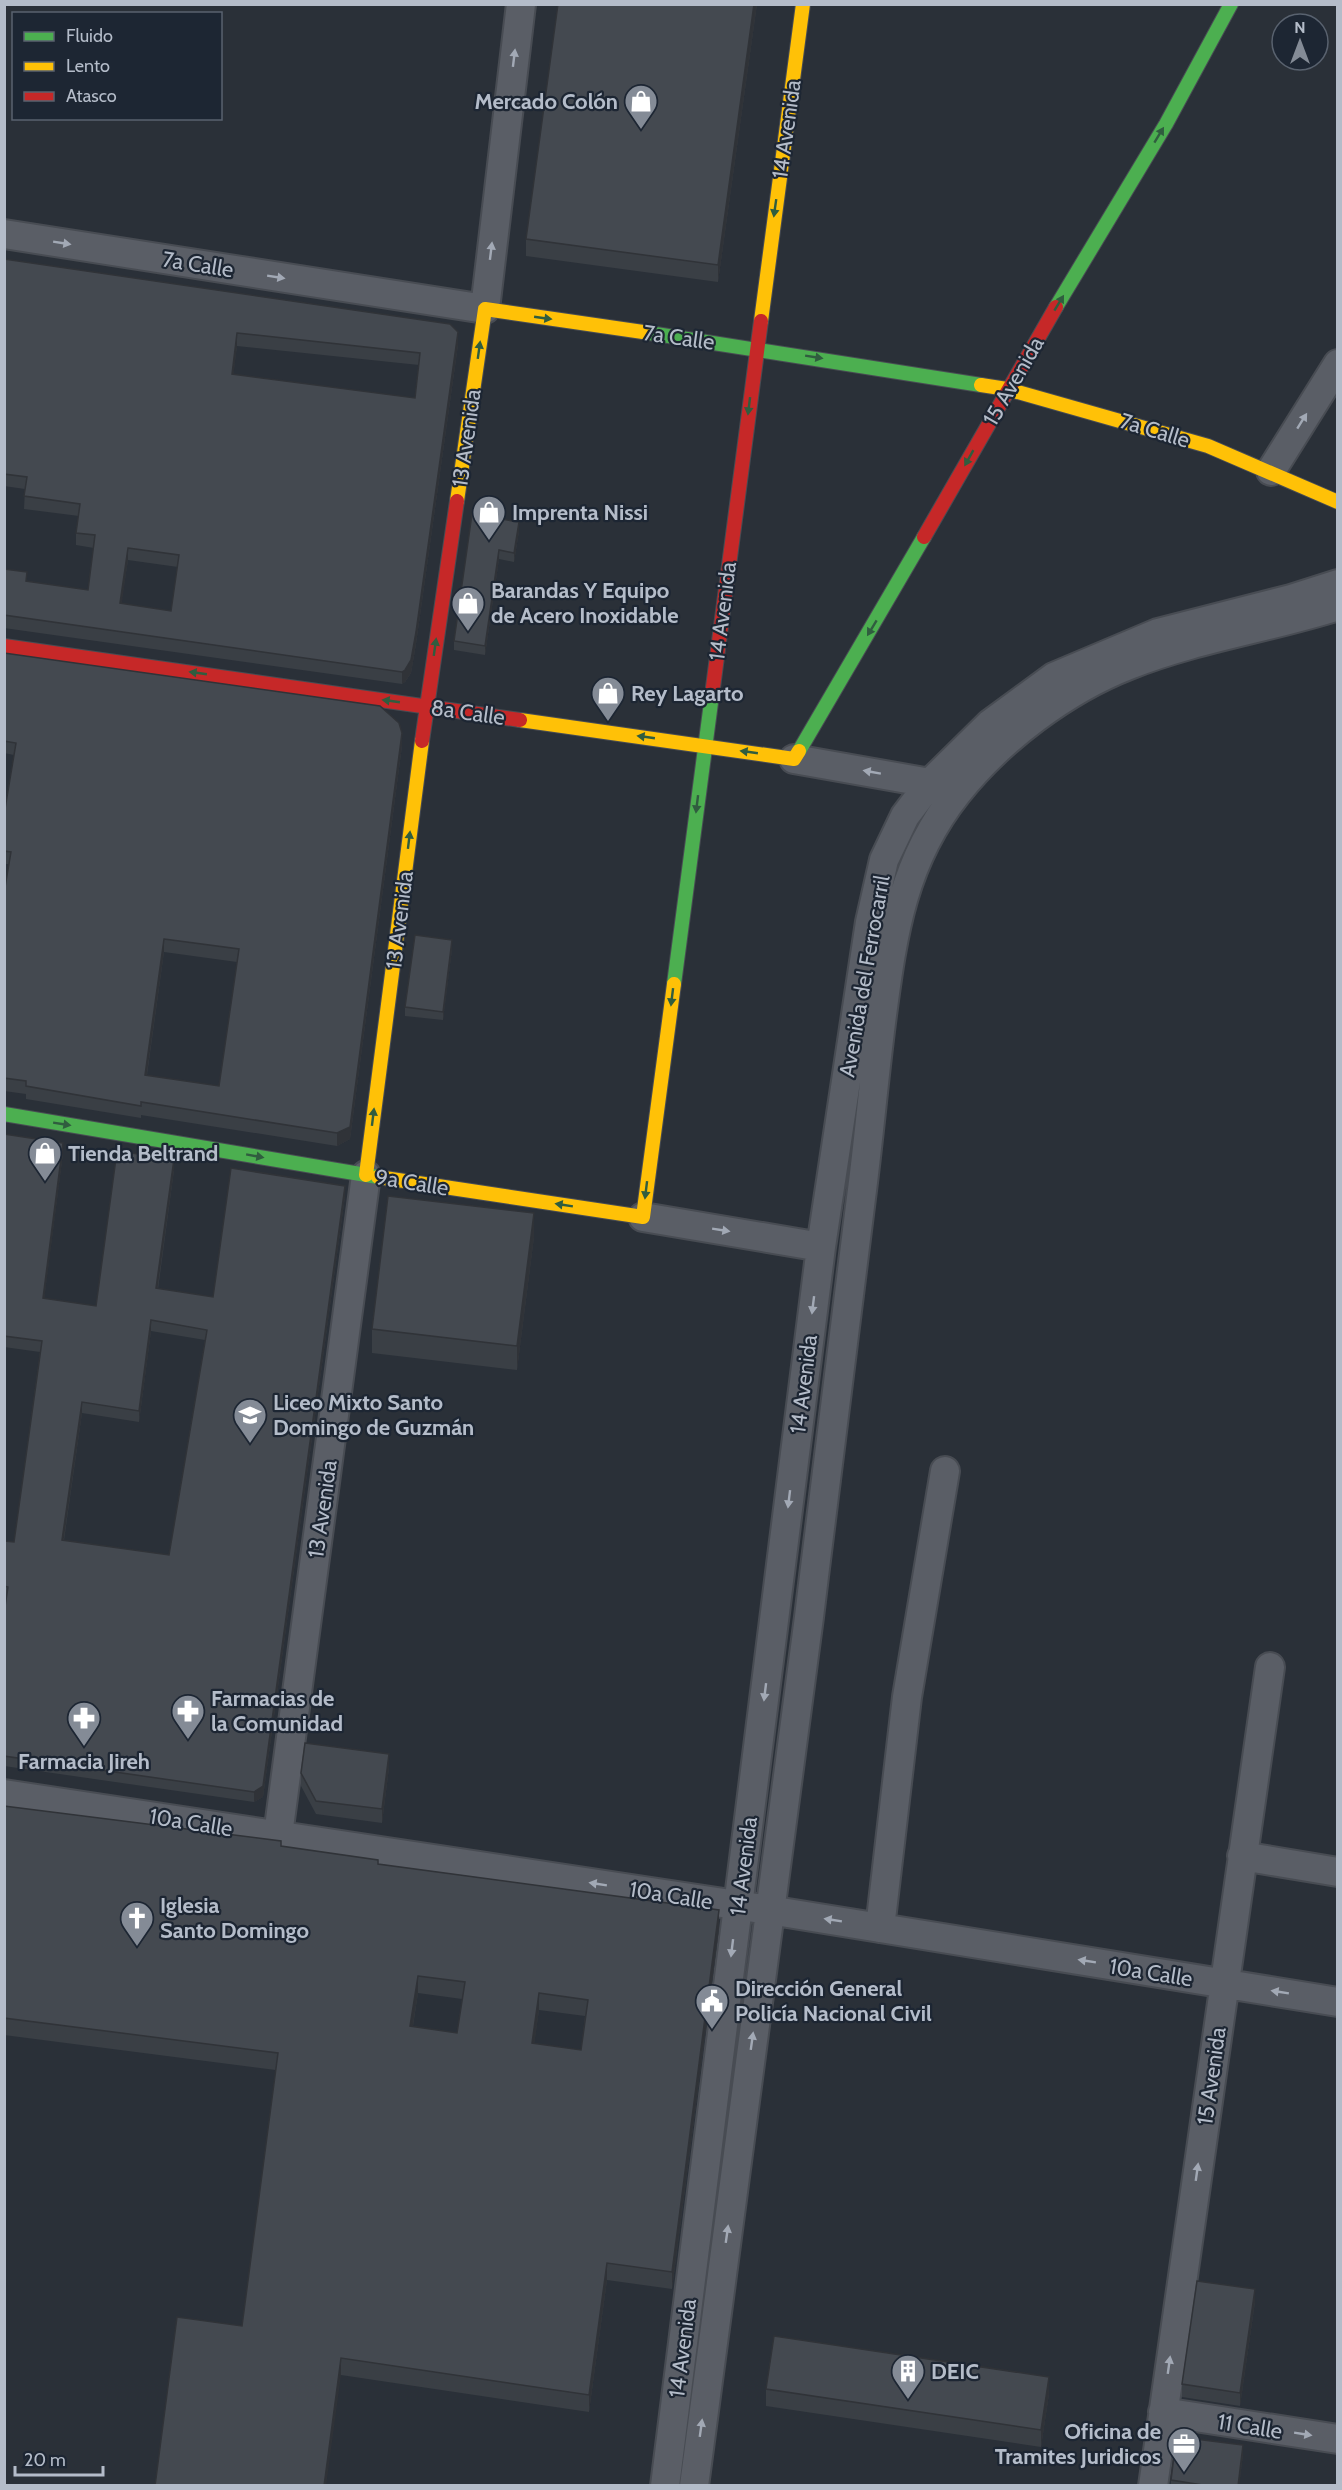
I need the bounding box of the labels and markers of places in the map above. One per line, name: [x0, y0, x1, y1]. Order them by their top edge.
shop icon: Mercado Colón: [623, 83, 659, 130]
place label: Mercado Colón: [474, 88, 618, 115]
shop icon: Imprenta Nissi: [471, 494, 507, 541]
place label: Imprenta Nissi: [512, 499, 648, 526]
place label: Barandas Y Equipo de Acero Inoxidable: [491, 577, 679, 629]
shop icon: Barandas Y Equipo de Acero Inoxidable: [450, 585, 486, 632]
shop icon: Rey Lagarto: [590, 675, 626, 722]
place label: Rey Lagarto: [631, 680, 744, 707]
shop icon: Tienda Beltrand: [27, 1135, 63, 1182]
place label: Tienda Beltrand: [68, 1140, 218, 1167]
place label: Liceo Mixto Santo Domingo de Guzmán: [273, 1389, 474, 1441]
school or university icon: Liceo Mixto Santo Domingo de Guzmán: [232, 1397, 268, 1444]
place label: Farmacias de la Comunidad: [211, 1685, 343, 1737]
pharmacy icon: Farmacias de la Comunidad: [170, 1693, 206, 1740]
pharmacy icon: Farmacia Jireh: [66, 1700, 102, 1747]
place label: Farmacia Jireh: [18, 1748, 150, 1775]
place label: Iglesia Santo Domingo: [160, 1892, 309, 1944]
church icon: Iglesia Santo Domingo: [119, 1900, 155, 1947]
place label: Dirección General Policía Nacional Civil: [735, 1975, 932, 2027]
public building icon: Dirección General Policía Nacional Civil: [694, 1983, 730, 2030]
building icon: DEIC: [890, 2353, 926, 2400]
place label: DEIC: [931, 2358, 979, 2385]
place label: Oficina de Tramites Juridicos: [995, 2418, 1161, 2470]
office icon: Oficina de Tramites Juridicos: [1166, 2426, 1202, 2473]

